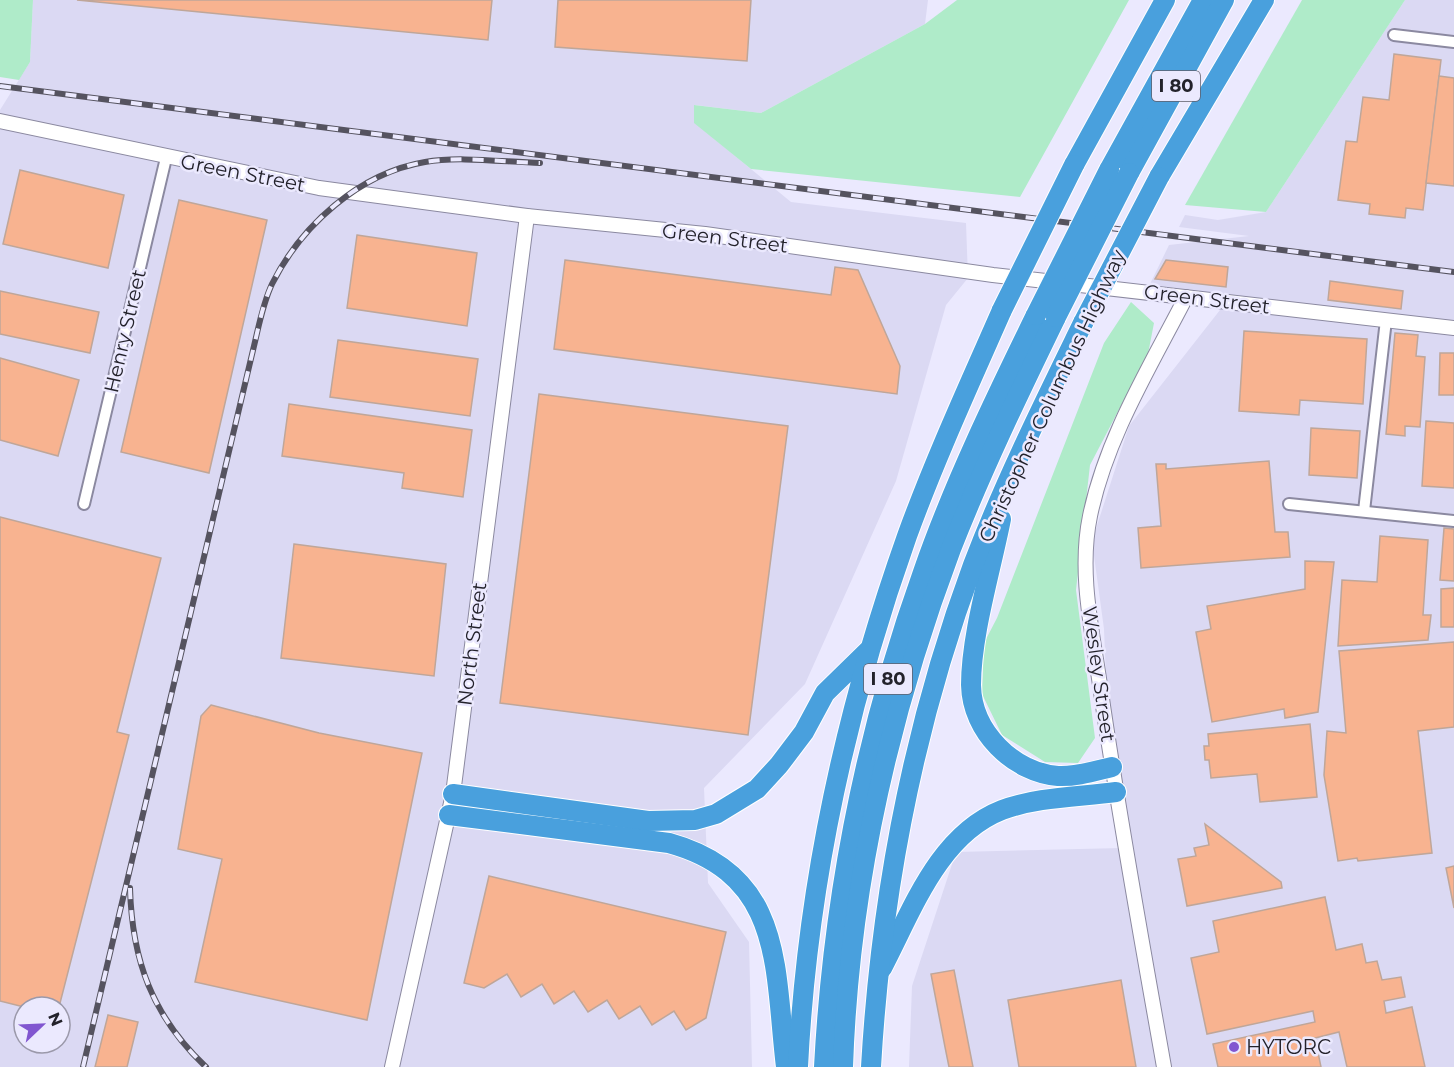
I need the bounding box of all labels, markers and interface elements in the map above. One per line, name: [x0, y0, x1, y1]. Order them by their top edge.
road number: I 80: [1152, 71, 1200, 101]
street label: Green Street: [179, 149, 307, 197]
street label: Green Street: [661, 218, 789, 258]
street label: Christopher Columbus Highway: [974, 246, 1131, 546]
street label: Henry Street: [99, 267, 151, 395]
street label: Green Street: [1143, 279, 1271, 319]
street label: North Street: [453, 581, 491, 707]
street label: Wesley Street: [1078, 605, 1120, 743]
road number: I 80: [864, 664, 912, 694]
north arrow: [12, 995, 72, 1055]
text: N: [44, 1010, 67, 1029]
place label: HYTORC: [1246, 1035, 1331, 1059]
marker: HYTORC: [1227, 1040, 1241, 1054]

